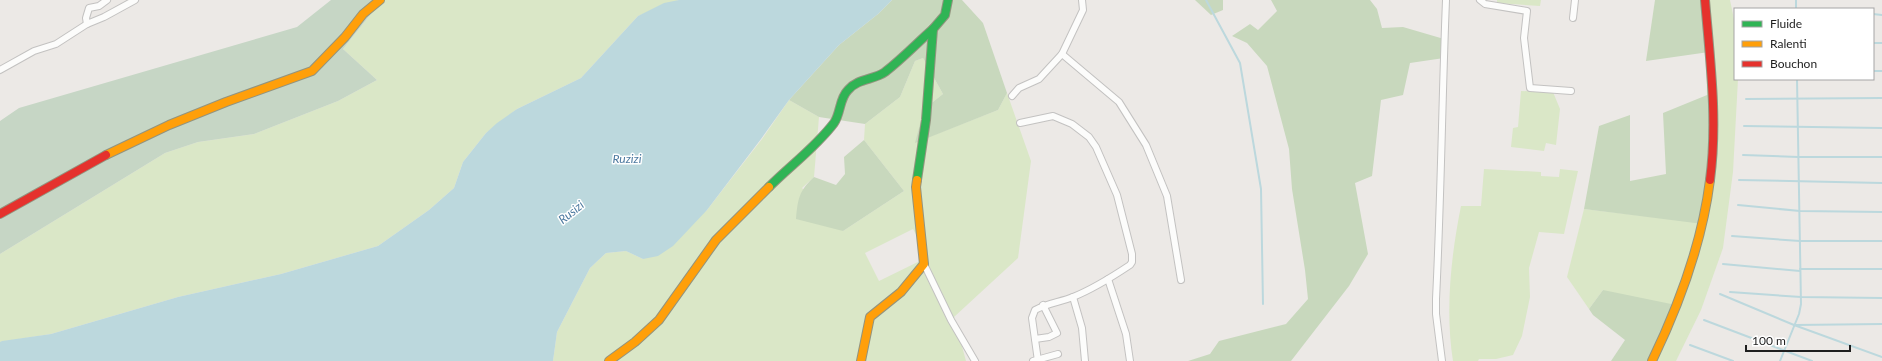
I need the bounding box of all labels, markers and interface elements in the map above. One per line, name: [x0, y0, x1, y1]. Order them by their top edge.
legend: [1734, 8, 1874, 80]
text: Fluide: [1770, 16, 1802, 31]
text: Ralenti: [1770, 36, 1807, 51]
text: Bouchon: [1770, 56, 1817, 71]
water label: Ruzizi: [613, 151, 642, 166]
water label: Rusizi: [555, 197, 587, 227]
scale bar: [1746, 327, 1850, 353]
text: 100 m: [1752, 333, 1786, 348]

